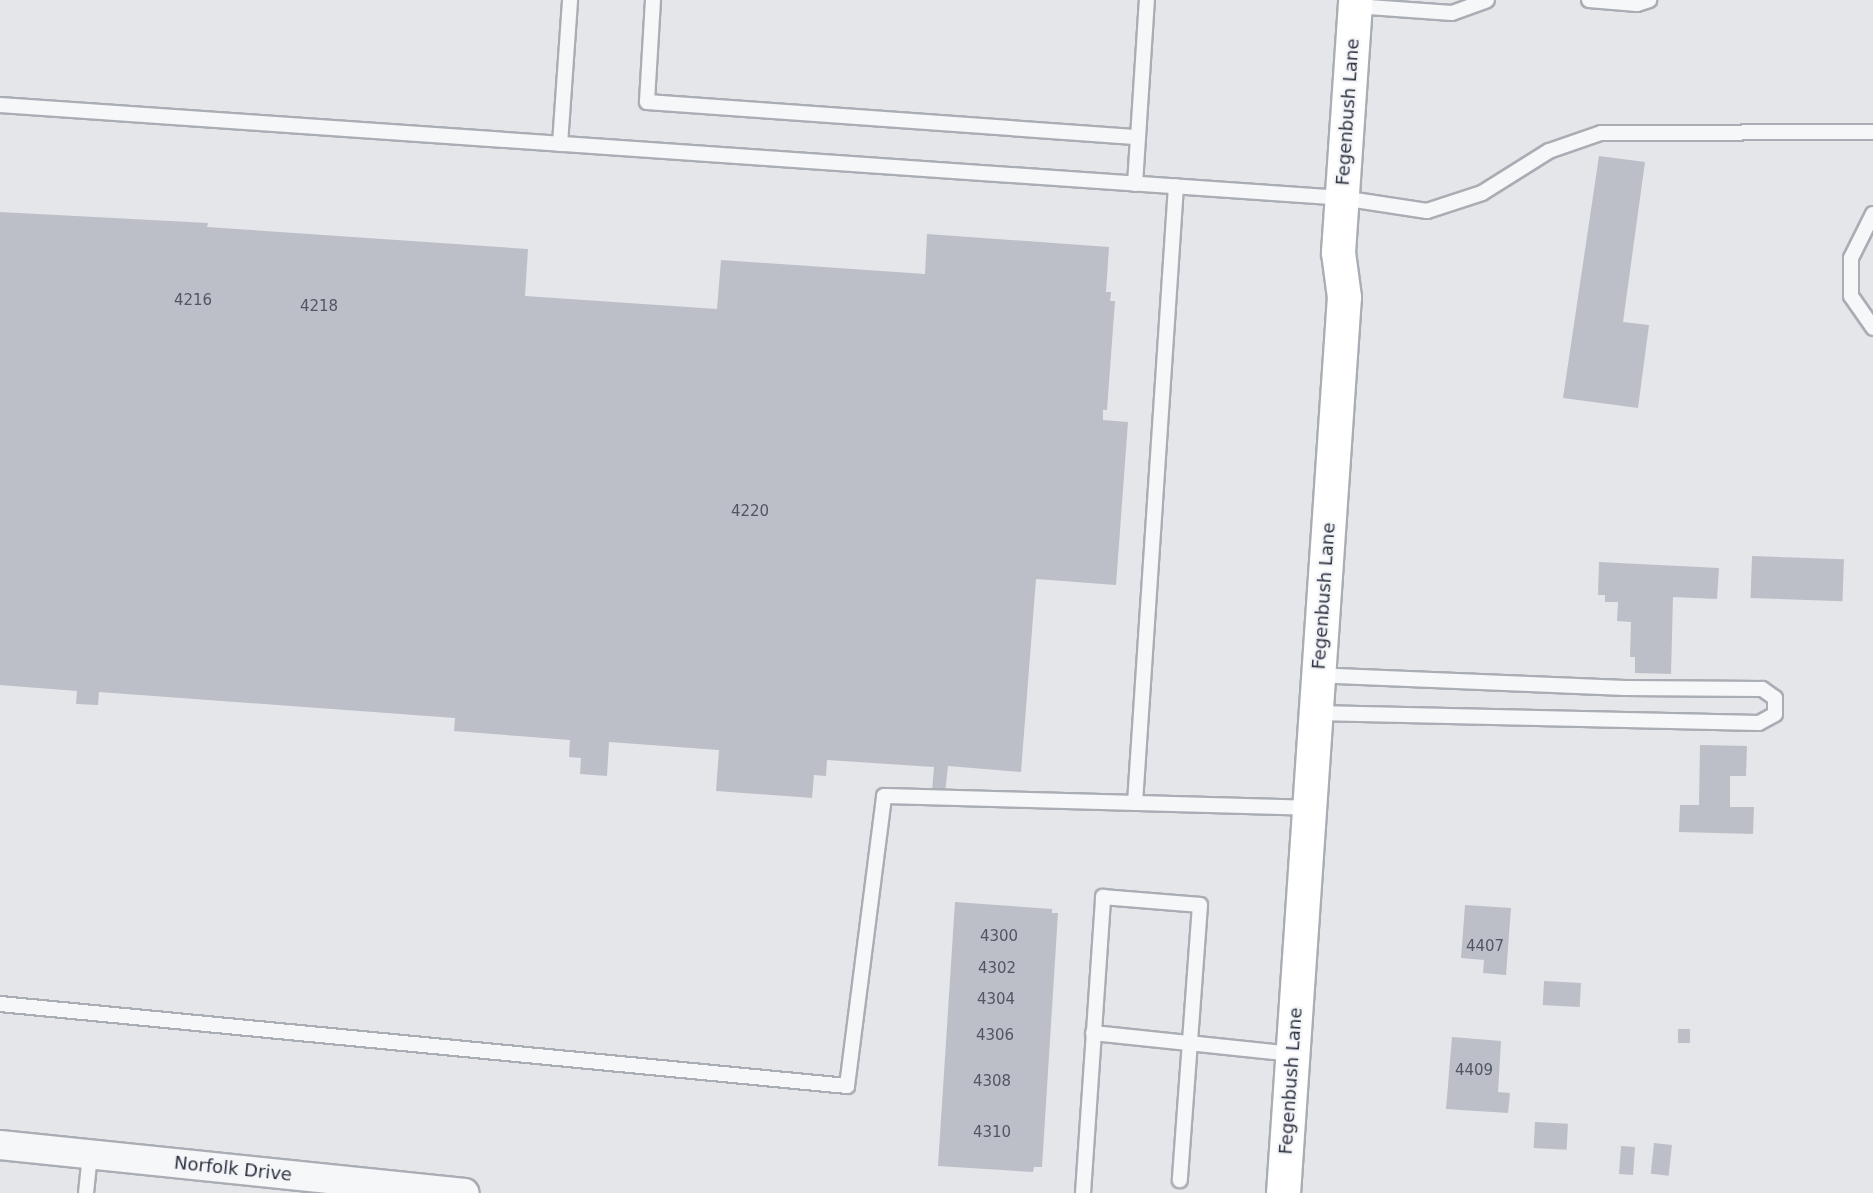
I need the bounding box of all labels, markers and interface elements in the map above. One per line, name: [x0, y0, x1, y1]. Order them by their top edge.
street label: Fegenbush Lane: [1332, 38, 1364, 186]
house number: 4216: [174, 292, 212, 310]
house number: 4218: [300, 298, 338, 316]
house number: 4220: [731, 503, 769, 521]
street label: Fegenbush Lane: [1308, 522, 1340, 670]
house number: 4300: [980, 928, 1018, 946]
house number: 4407: [1466, 938, 1504, 956]
house number: 4302: [978, 960, 1016, 978]
house number: 4304: [977, 991, 1015, 1009]
street label: Fegenbush Lane: [1275, 1007, 1307, 1155]
house number: 4306: [976, 1027, 1014, 1045]
house number: 4409: [1455, 1062, 1493, 1080]
house number: 4308: [973, 1073, 1011, 1091]
house number: 4310: [973, 1124, 1011, 1142]
street label: Norfolk Drive: [173, 1152, 293, 1186]

